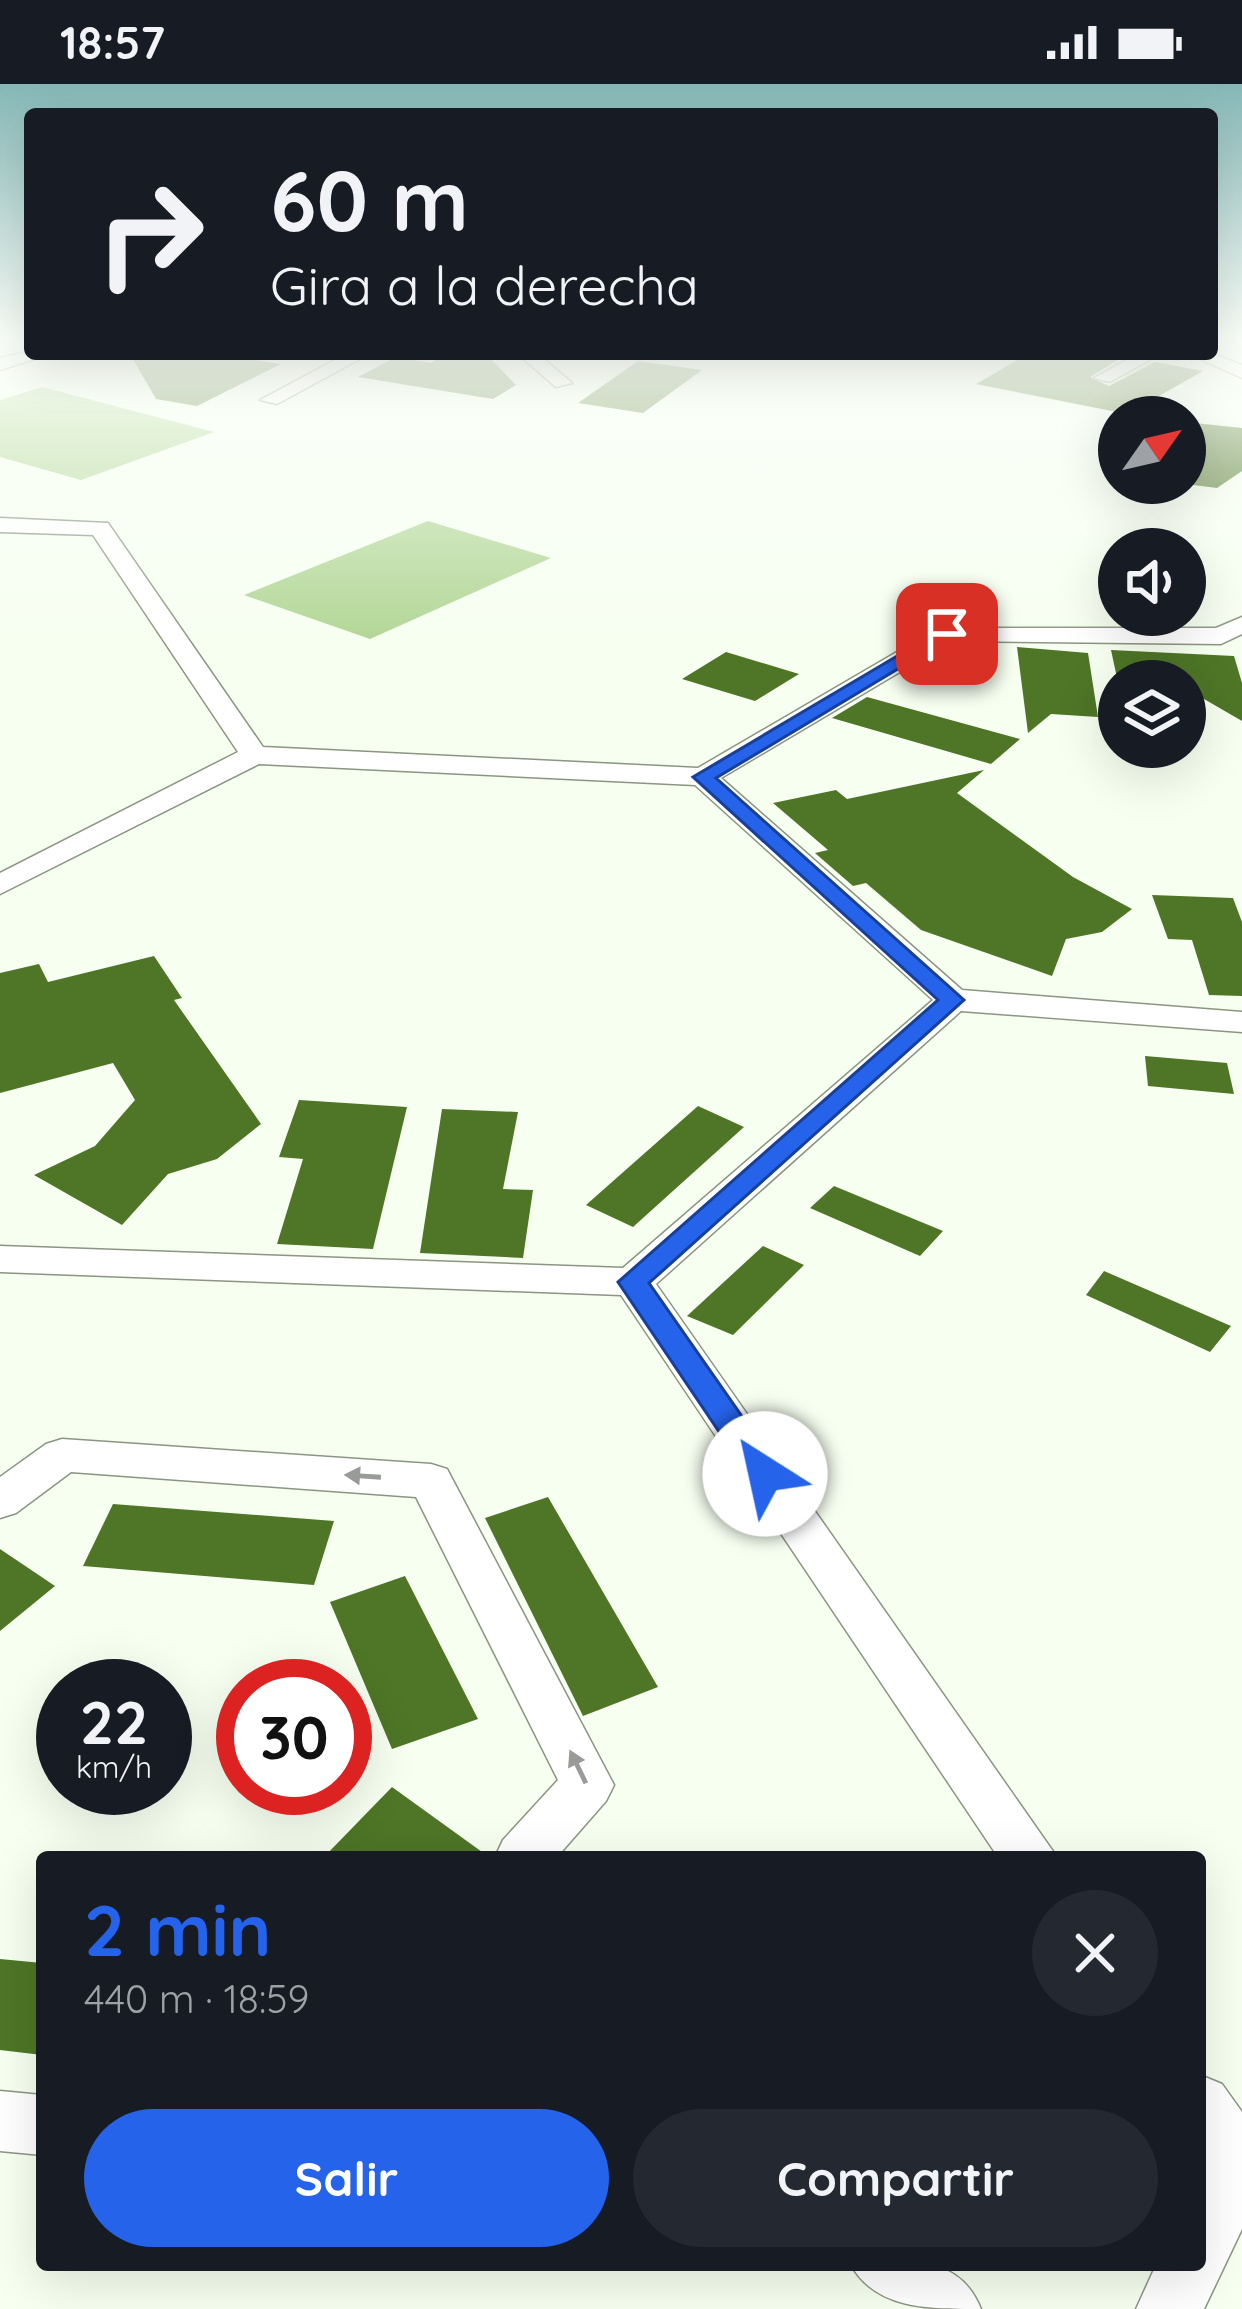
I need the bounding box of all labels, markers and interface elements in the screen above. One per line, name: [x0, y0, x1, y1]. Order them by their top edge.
text: 18:57: [60, 14, 165, 70]
text: 60 m: [270, 147, 469, 252]
icon: right: [72, 156, 228, 312]
text: Gira a la derecha: [270, 251, 699, 319]
north arrow: [1098, 396, 1206, 504]
map controls: [1098, 396, 1206, 768]
button: sound: [1098, 528, 1206, 636]
pin: [896, 583, 998, 685]
icon: arrive: [914, 601, 980, 667]
button: layers: [1098, 660, 1206, 768]
position arrow: [702, 1411, 828, 1537]
one-way arrow: [344, 1467, 381, 1486]
speed limit sign: 30: [216, 1659, 372, 1815]
text: 22: [80, 1684, 148, 1759]
text: km/h: [76, 1748, 152, 1786]
one-way arrow: [568, 1749, 588, 1784]
text: 2 min: [84, 1884, 271, 1974]
button: close: [1032, 1890, 1158, 2016]
text: 440 m · 18:59: [84, 1974, 309, 2023]
button: Salir: [84, 2109, 609, 2247]
button: Compartir: [633, 2109, 1158, 2247]

